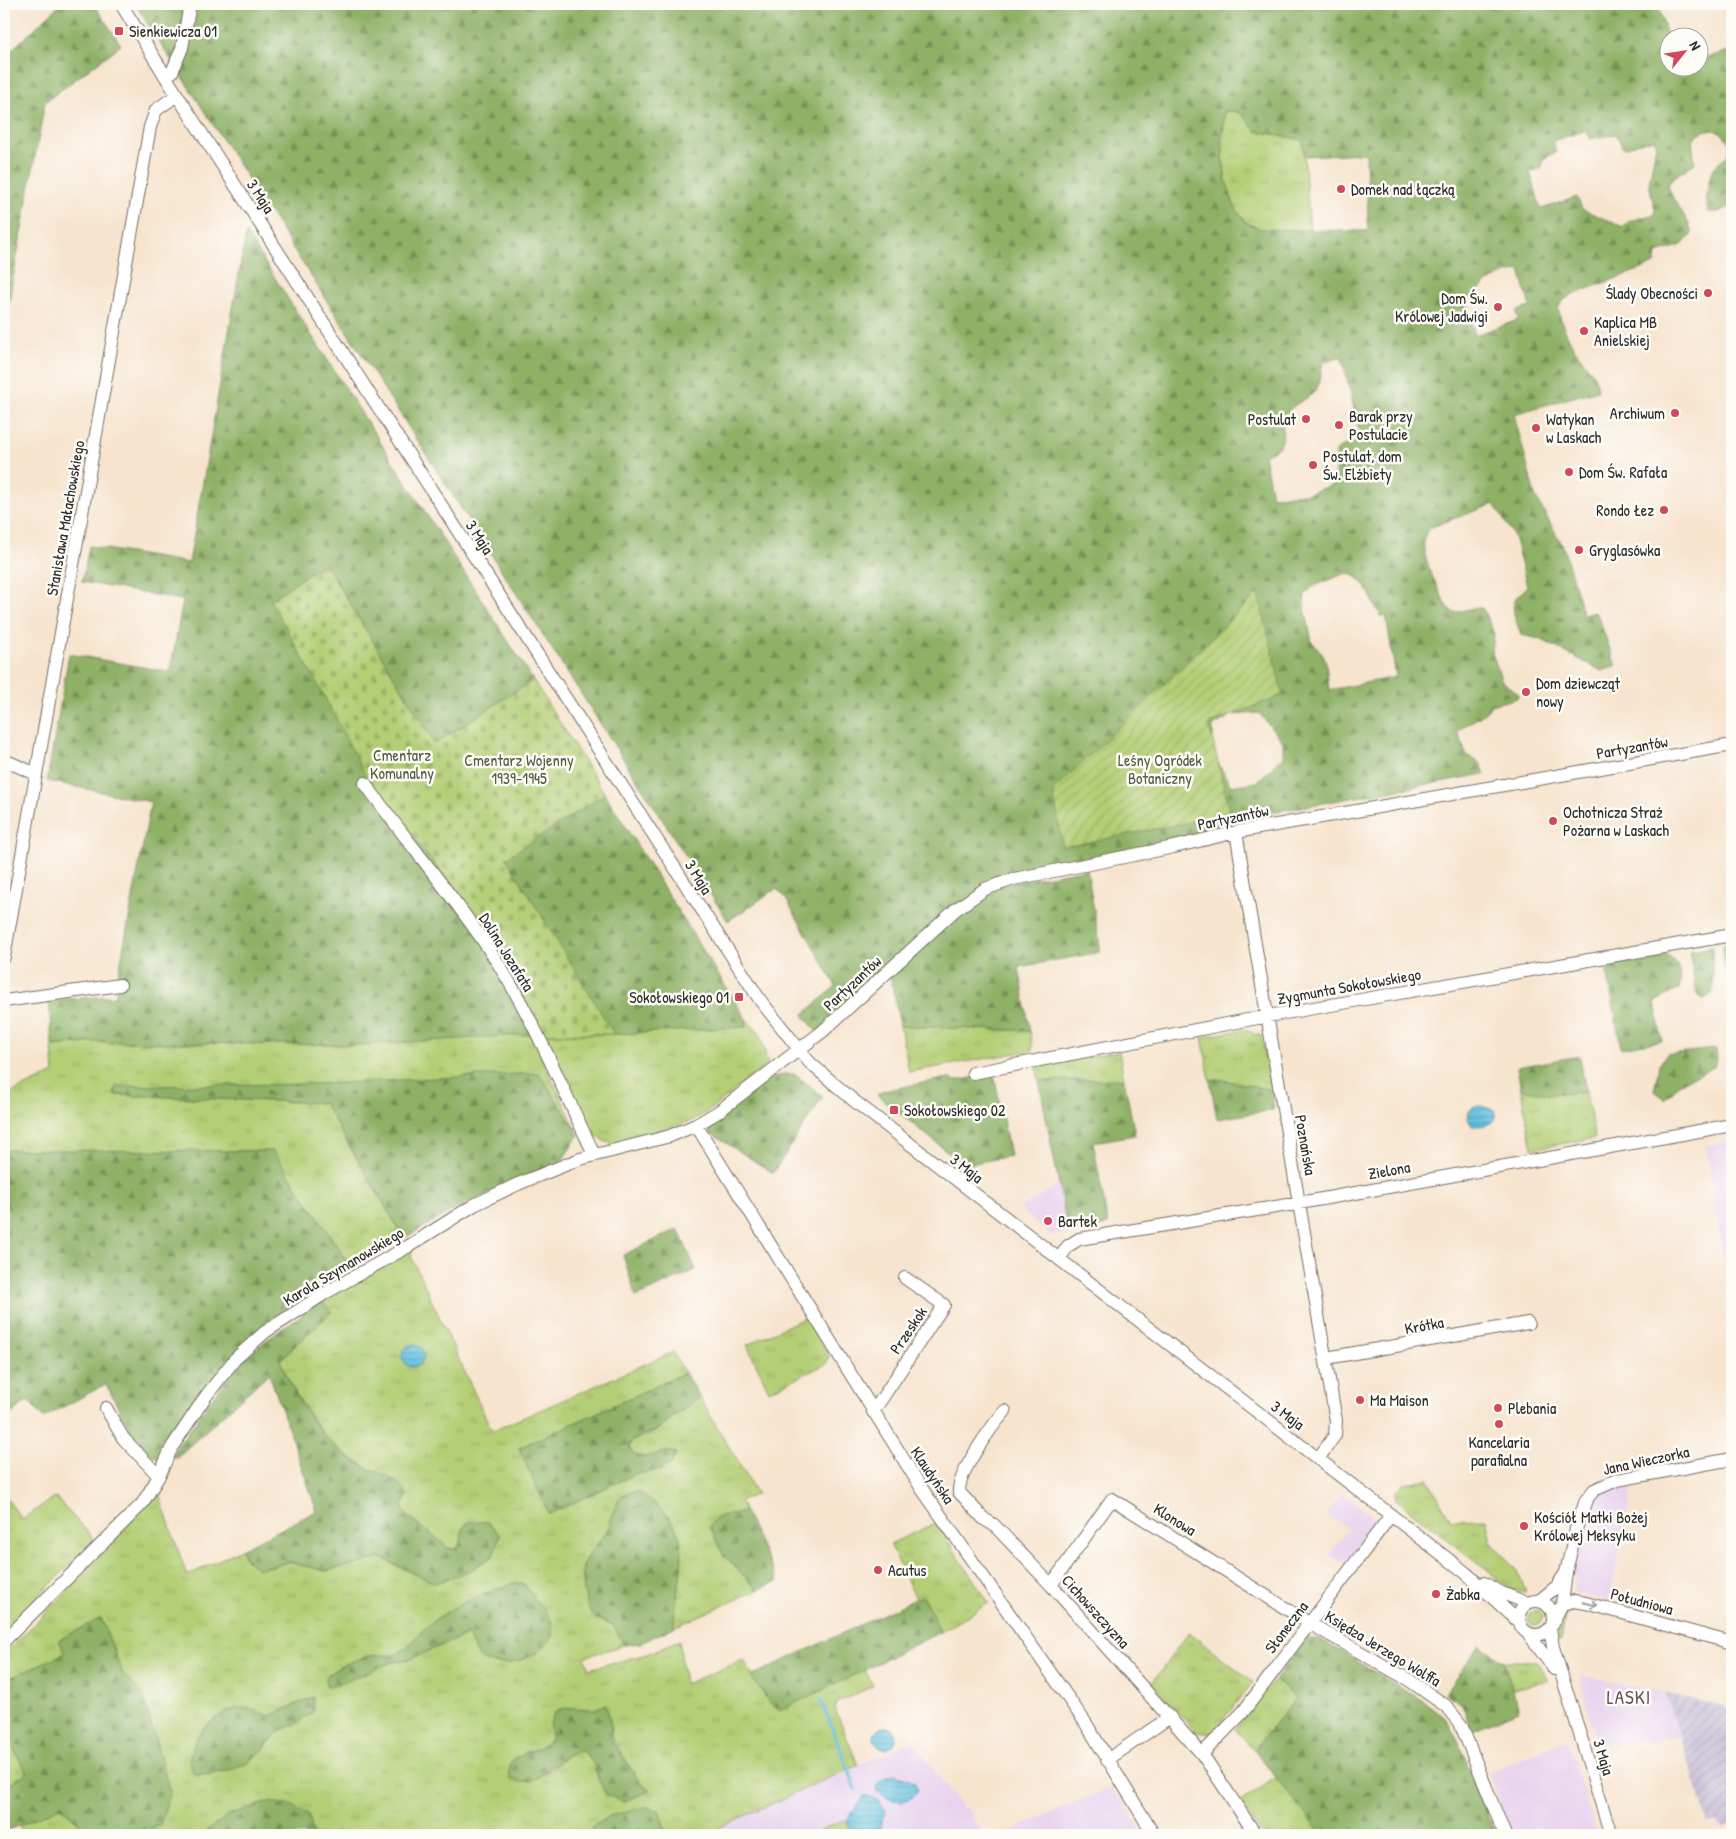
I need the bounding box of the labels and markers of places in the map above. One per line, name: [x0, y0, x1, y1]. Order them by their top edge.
place label: Sienkiewicza 01: [129, 20, 217, 42]
marker: Sienkiewicza 01: [113, 25, 125, 37]
place label: Domek nad łączką: [1351, 178, 1456, 200]
marker: Domek nad łączką: [1335, 183, 1347, 195]
place label: Ślady Obecności: [1606, 282, 1698, 304]
place label: Dom Św. Królowej Jadwigi: [1395, 287, 1488, 327]
marker: Ślady Obecności: [1702, 287, 1714, 299]
marker: Dom Św. Królowej Jadwigi: [1492, 301, 1504, 313]
place label: Kaplica MB Anielskiej: [1594, 311, 1657, 351]
marker: Kaplica MB Anielskiej: [1578, 325, 1590, 337]
place label: Archiwum: [1610, 402, 1665, 424]
place label: Barak przy Postulacie: [1349, 405, 1413, 445]
marker: Archiwum: [1669, 407, 1681, 419]
place label: Postulat: [1248, 408, 1296, 430]
place label: Watykan w Laskach: [1546, 408, 1602, 448]
marker: Postulat: [1300, 413, 1312, 425]
marker: Barak przy Postulacie: [1333, 419, 1345, 431]
marker: Watykan w Laskach: [1530, 422, 1542, 434]
place label: Postulat, dom Św. Elżbiety: [1323, 445, 1402, 485]
marker: Postulat, dom Św. Elżbiety: [1307, 459, 1319, 471]
place label: Dom Św. Rafała: [1579, 461, 1667, 483]
marker: Dom Św. Rafała: [1563, 466, 1575, 478]
place label: Rondo Łez: [1596, 499, 1654, 521]
marker: Rondo Łez: [1658, 504, 1670, 516]
place label: Gryglasówka: [1589, 539, 1660, 561]
marker: Gryglasówka: [1573, 544, 1585, 556]
place label: Dom dziewcząt nowy: [1536, 672, 1620, 712]
marker: Dom dziewcząt nowy: [1520, 686, 1532, 698]
place label: Ochotnicza Straż Pożarna w Laskach: [1563, 801, 1669, 841]
marker: Ochotnicza Straż Pożarna w Laskach: [1547, 815, 1559, 827]
place label: Sokołowskiego 01: [629, 986, 729, 1008]
marker: Sokołowskiego 01: [733, 991, 745, 1003]
place label: Sokołowskiego 02: [904, 1099, 1006, 1121]
marker: Sokołowskiego 02: [888, 1104, 900, 1116]
place label: Bartek: [1058, 1210, 1097, 1232]
marker: Bartek: [1042, 1215, 1054, 1227]
place label: Ma Maison: [1370, 1389, 1429, 1411]
marker: Ma Maison: [1354, 1394, 1366, 1406]
place label: Plebania: [1508, 1397, 1556, 1419]
marker: Plebania: [1492, 1402, 1504, 1414]
marker: Kancelaria parafialna: [1493, 1418, 1505, 1430]
place label: Kancelaria parafialna: [1469, 1431, 1530, 1471]
place label: Kościół Matki Bożej Królowej Meksyku: [1534, 1506, 1648, 1546]
marker: Kościół Matki Bożej Królowej Meksyku: [1518, 1520, 1530, 1532]
place label: Acutus: [888, 1559, 926, 1581]
marker: Acutus: [872, 1564, 884, 1576]
place label: Żabka: [1446, 1583, 1480, 1605]
marker: Żabka: [1430, 1588, 1442, 1600]

